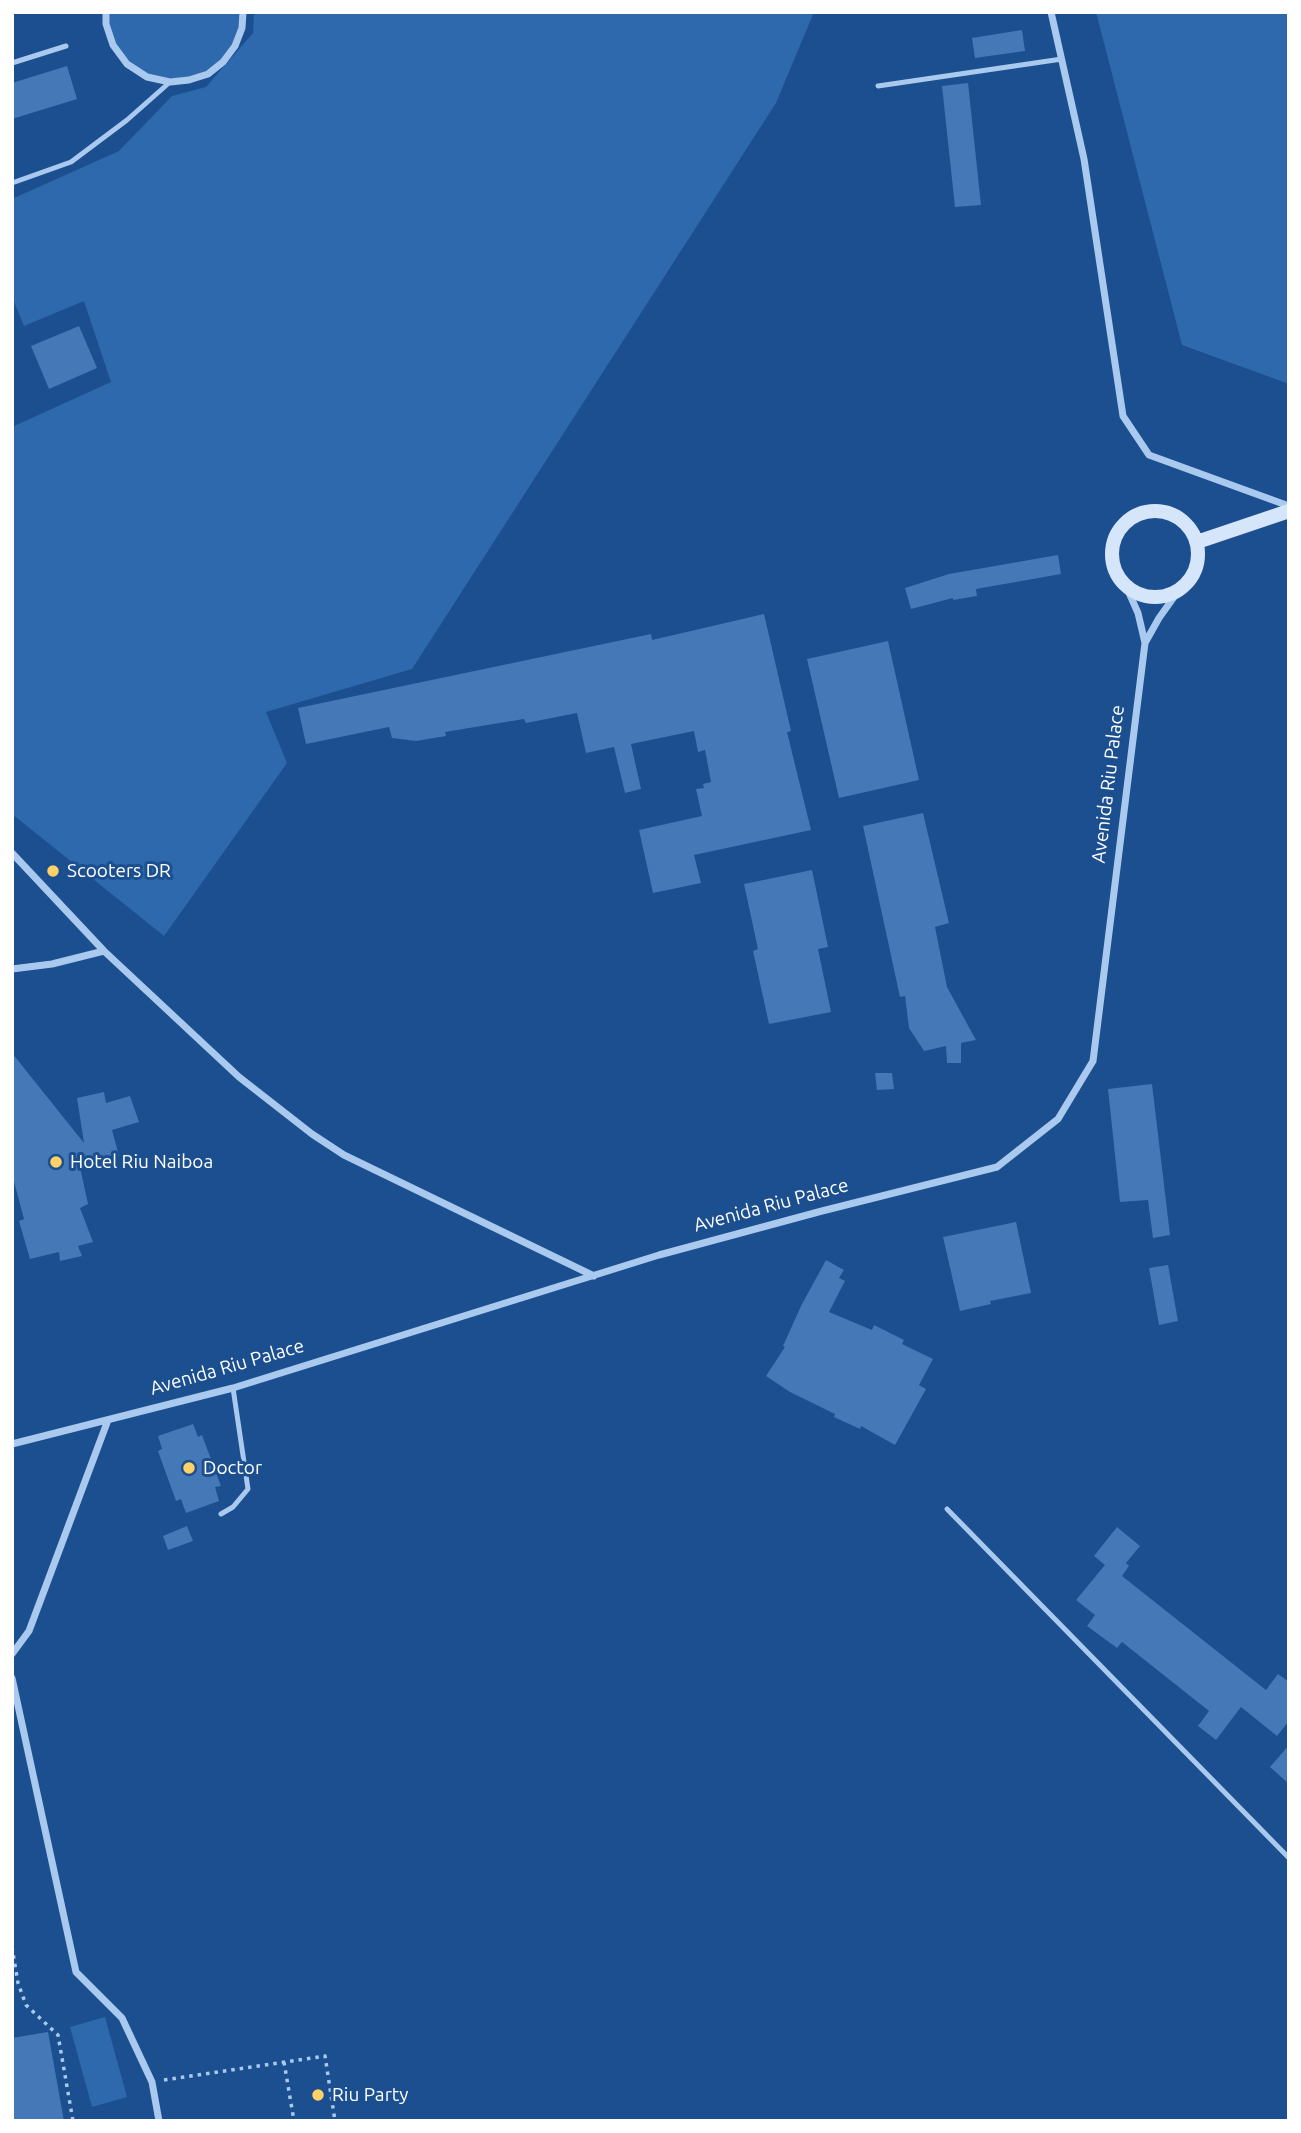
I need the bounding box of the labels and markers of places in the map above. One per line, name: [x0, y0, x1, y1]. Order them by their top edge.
place label: Scooters DR: [67, 860, 171, 882]
marker: Scooters DR: [45, 863, 61, 879]
place label: Hotel Riu Naiboa: [70, 1151, 213, 1173]
marker: Hotel Riu Naiboa: [48, 1154, 64, 1170]
place label: Doctor: [203, 1457, 262, 1479]
marker: Doctor: [181, 1460, 197, 1476]
place label: Riu Party: [332, 2084, 408, 2106]
marker: Riu Party: [310, 2087, 326, 2103]

